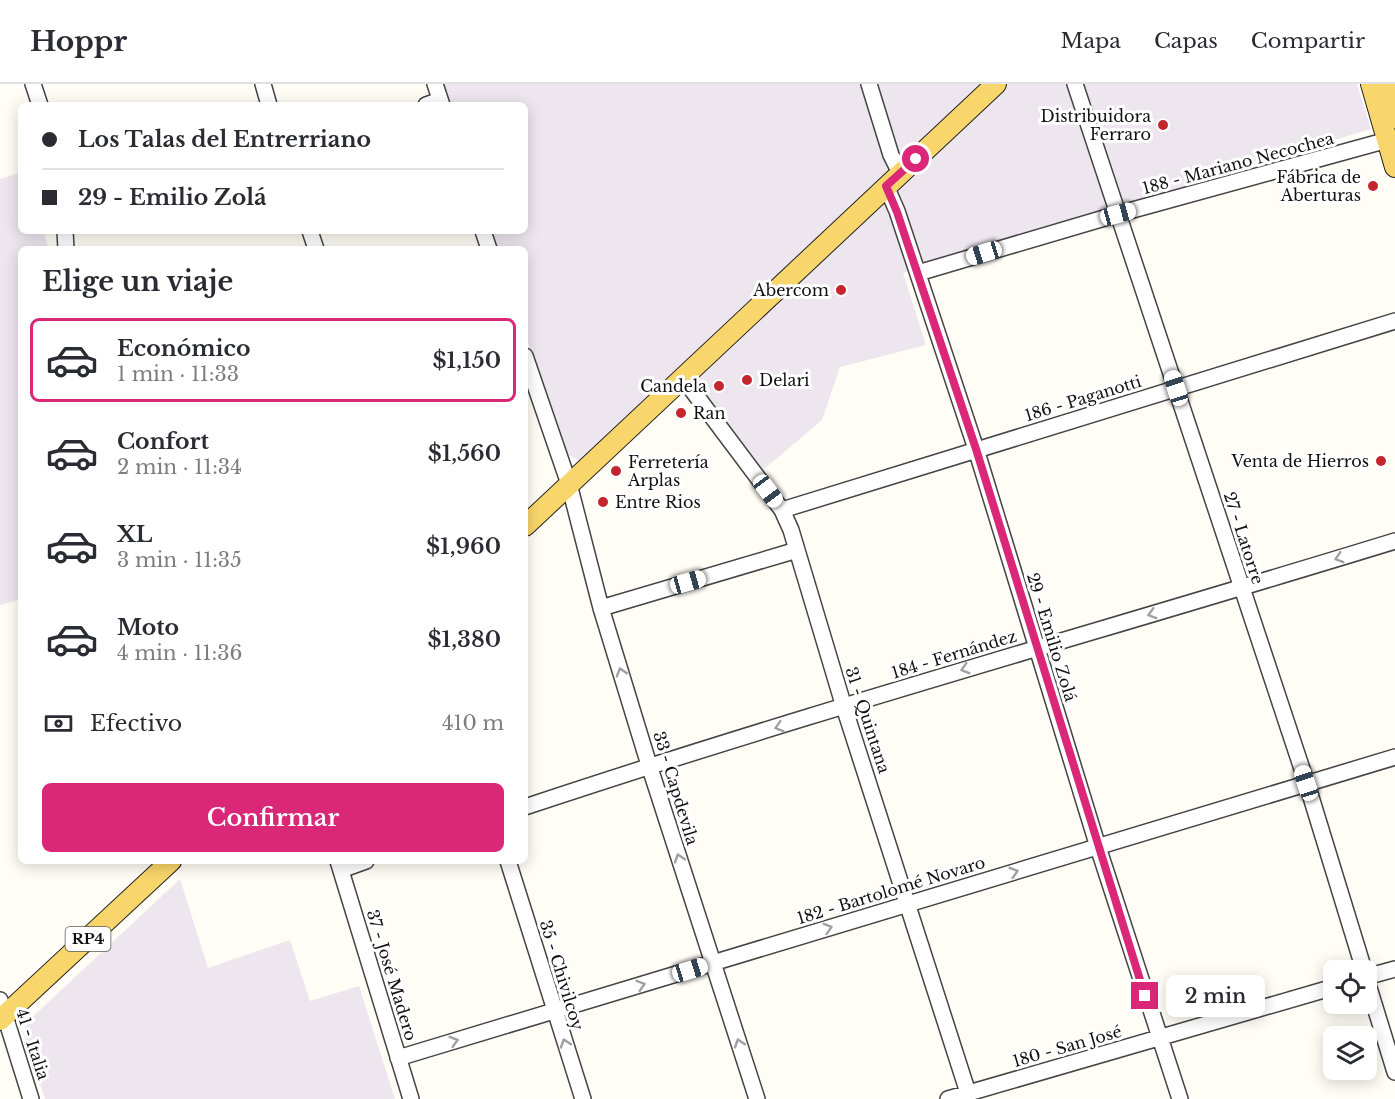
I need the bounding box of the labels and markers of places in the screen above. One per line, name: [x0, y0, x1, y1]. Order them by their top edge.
place label: Distribuidora Ferraro: [1041, 106, 1151, 144]
marker: Distribuidora Ferraro: [1156, 118, 1170, 132]
place label: Fábrica de Aberturas: [1277, 167, 1361, 205]
marker: Fábrica de Aberturas: [1366, 179, 1380, 193]
place label: Abercom: [752, 280, 829, 300]
marker: Abercom: [834, 283, 848, 297]
place label: Delari: [759, 370, 810, 390]
marker: Delari: [740, 373, 754, 387]
place label: Candela: [640, 376, 707, 396]
marker: Candela: [712, 379, 726, 393]
place label: Ran: [693, 403, 726, 423]
marker: Ran: [674, 406, 688, 420]
place label: Venta de Hierros: [1230, 451, 1369, 471]
place label: Ferretería Arplas: [627, 452, 709, 490]
marker: Venta de Hierros: [1374, 454, 1388, 468]
marker: Ferretería Arplas: [609, 464, 623, 478]
place label: Entre Rios: [615, 492, 701, 512]
marker: Entre Rios: [596, 495, 610, 509]

